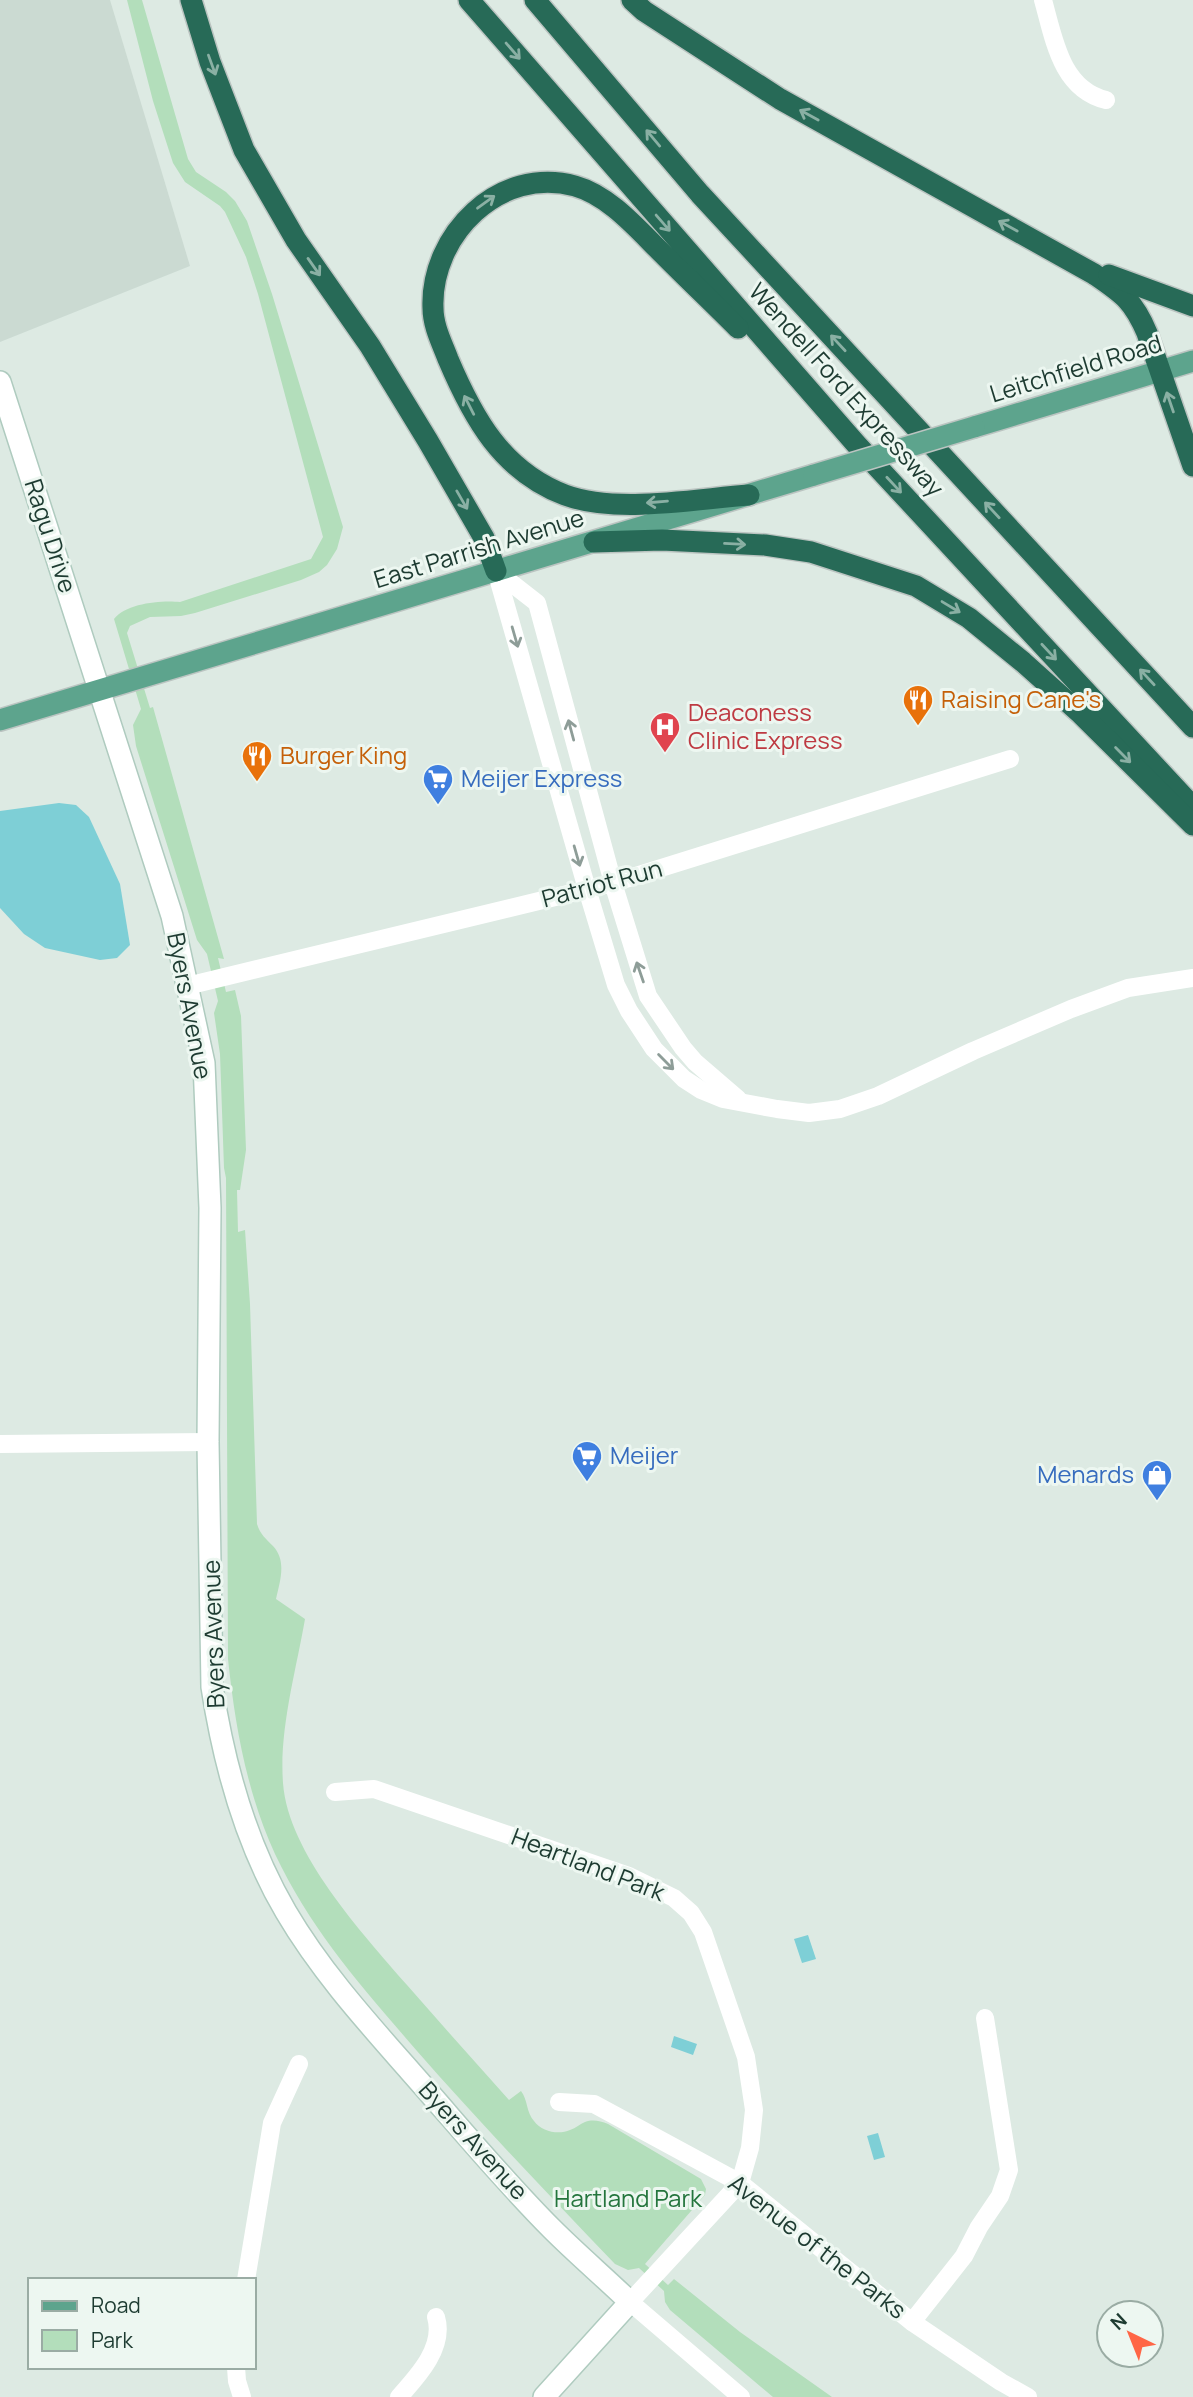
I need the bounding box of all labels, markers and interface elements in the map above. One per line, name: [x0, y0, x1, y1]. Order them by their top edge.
one-way arrow: [505, 42, 521, 60]
one-way arrow: [207, 53, 219, 75]
one-way arrow: [800, 108, 820, 122]
one-way arrow: [645, 129, 661, 147]
one-way arrow: [476, 195, 495, 210]
one-way arrow: [655, 214, 671, 232]
one-way arrow: [998, 219, 1019, 232]
one-way arrow: [307, 257, 321, 276]
street label: Wendell Ford Expressway: [742, 275, 952, 503]
street label: Leitchfield Road: [985, 326, 1166, 409]
one-way arrow: [830, 334, 846, 352]
one-way arrow: [1163, 391, 1175, 413]
one-way arrow: [462, 395, 476, 416]
street label: Ragu Drive: [18, 474, 85, 597]
one-way arrow: [886, 476, 903, 493]
one-way arrow: [455, 490, 469, 510]
one-way arrow: [646, 496, 669, 509]
street label: East Parrish Avenue: [369, 500, 588, 595]
one-way arrow: [984, 502, 1001, 519]
one-way arrow: [723, 537, 746, 550]
one-way arrow: [941, 599, 960, 614]
one-way arrow: [509, 625, 522, 648]
one-way arrow: [1041, 643, 1057, 661]
one-way arrow: [1138, 669, 1155, 686]
place label: Raising Cane's: [941, 682, 1101, 715]
restaurant icon: Raising Cane's: [901, 683, 935, 727]
place label: Deaconess Clinic Express: [688, 695, 843, 756]
hospital icon: Deaconess Clinic Express: [648, 710, 682, 754]
one-way arrow: [564, 719, 577, 742]
place label: Burger King: [280, 738, 407, 771]
restaurant icon: Burger King: [240, 739, 274, 783]
one-way arrow: [1114, 747, 1131, 764]
place label: Meijer Express: [461, 761, 622, 794]
supermarket icon: Meijer Express: [421, 762, 455, 806]
one-way arrow: [571, 844, 584, 866]
street label: Patriot Run: [538, 851, 665, 914]
street label: Byers Avenue: [160, 930, 221, 1082]
one-way arrow: [633, 962, 645, 984]
one-way arrow: [658, 1053, 675, 1070]
place label: Meijer: [610, 1438, 679, 1471]
supermarket icon: Meijer: [570, 1439, 604, 1483]
place label: Menards: [1037, 1457, 1134, 1490]
shop icon: Menards: [1140, 1458, 1174, 1502]
street label: Byers Avenue: [193, 1559, 232, 1709]
street label: Heartland Park: [507, 1819, 671, 1908]
street label: Byers Avenue: [412, 2074, 536, 2206]
street label: Avenue of the Parks: [722, 2166, 914, 2326]
park label: Hartland Park: [554, 2181, 703, 2214]
legend: [28, 2278, 256, 2369]
text: Road: [91, 2291, 141, 2319]
north arrow: [1095, 2299, 1165, 2369]
text: N: [1105, 2307, 1132, 2336]
text: Park: [91, 2326, 133, 2354]

